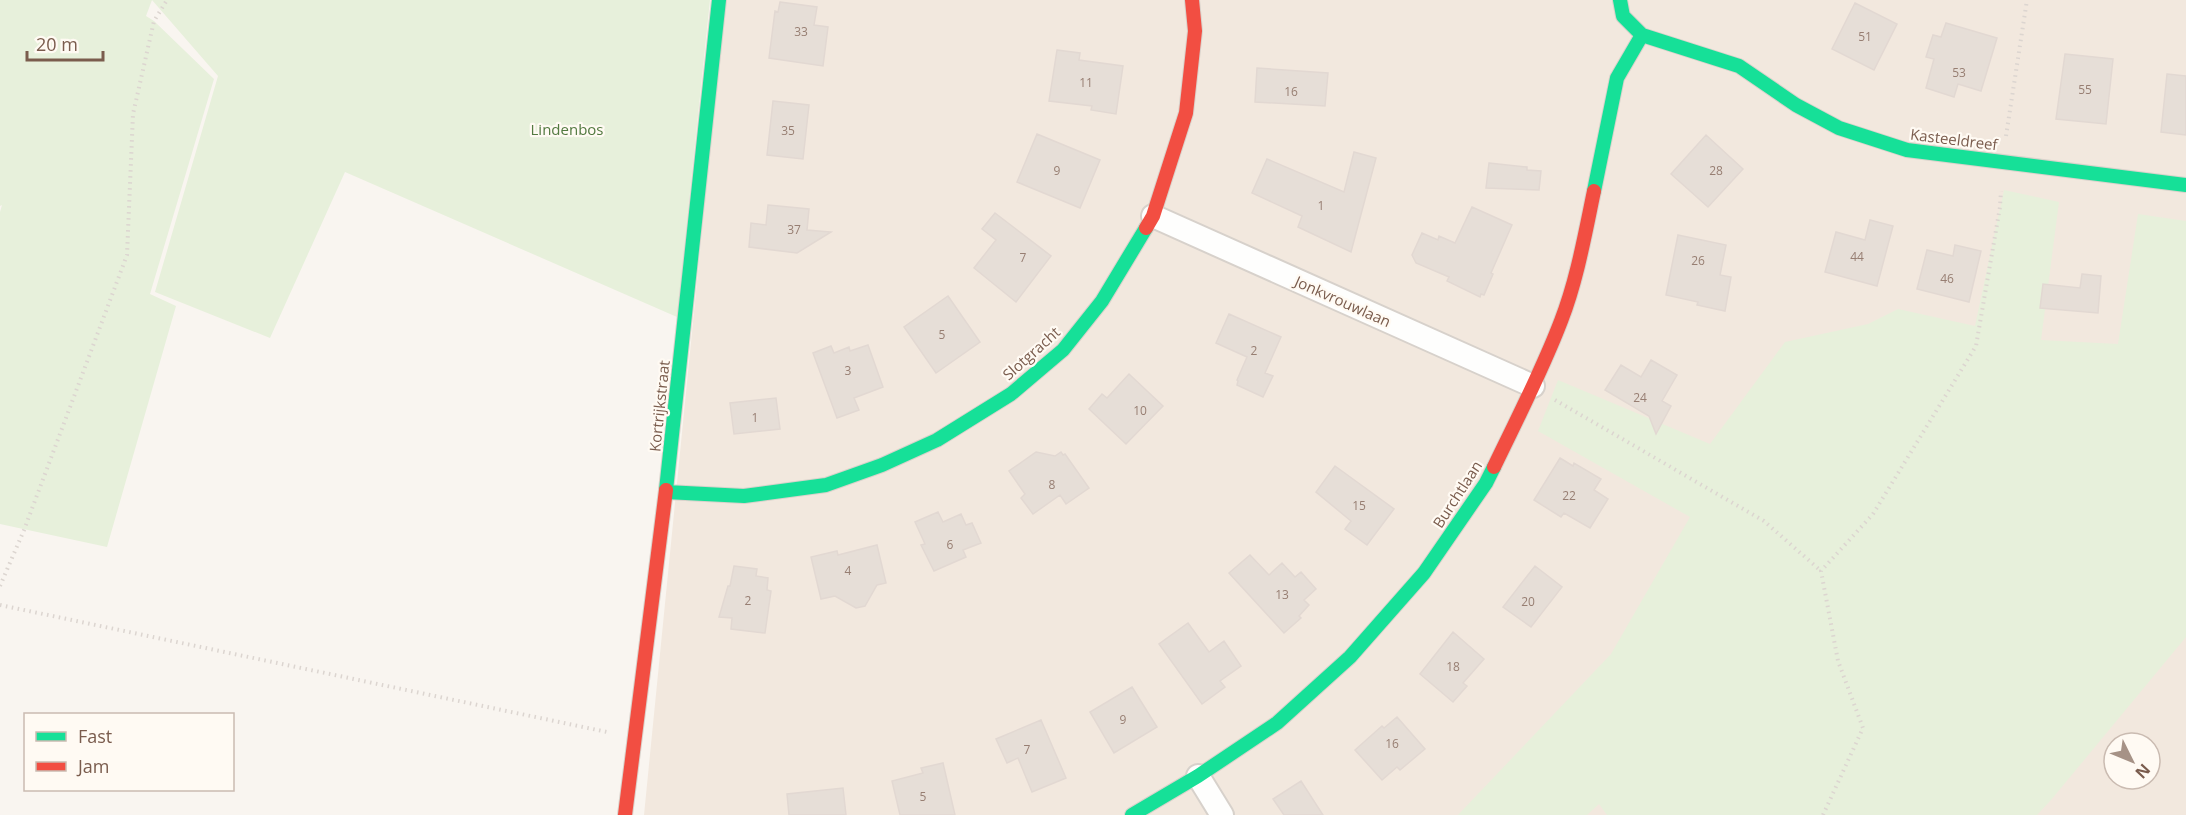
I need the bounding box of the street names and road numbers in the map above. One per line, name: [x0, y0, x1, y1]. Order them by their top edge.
street label: Kasteeldreef: [1909, 124, 2000, 154]
street label: Jonkvrouwlaan: [1290, 270, 1394, 331]
street label: Slotgracht: [998, 322, 1064, 384]
street label: Kortrijkstraat: [644, 359, 674, 453]
street label: Burchtlaan: [1428, 457, 1486, 531]

